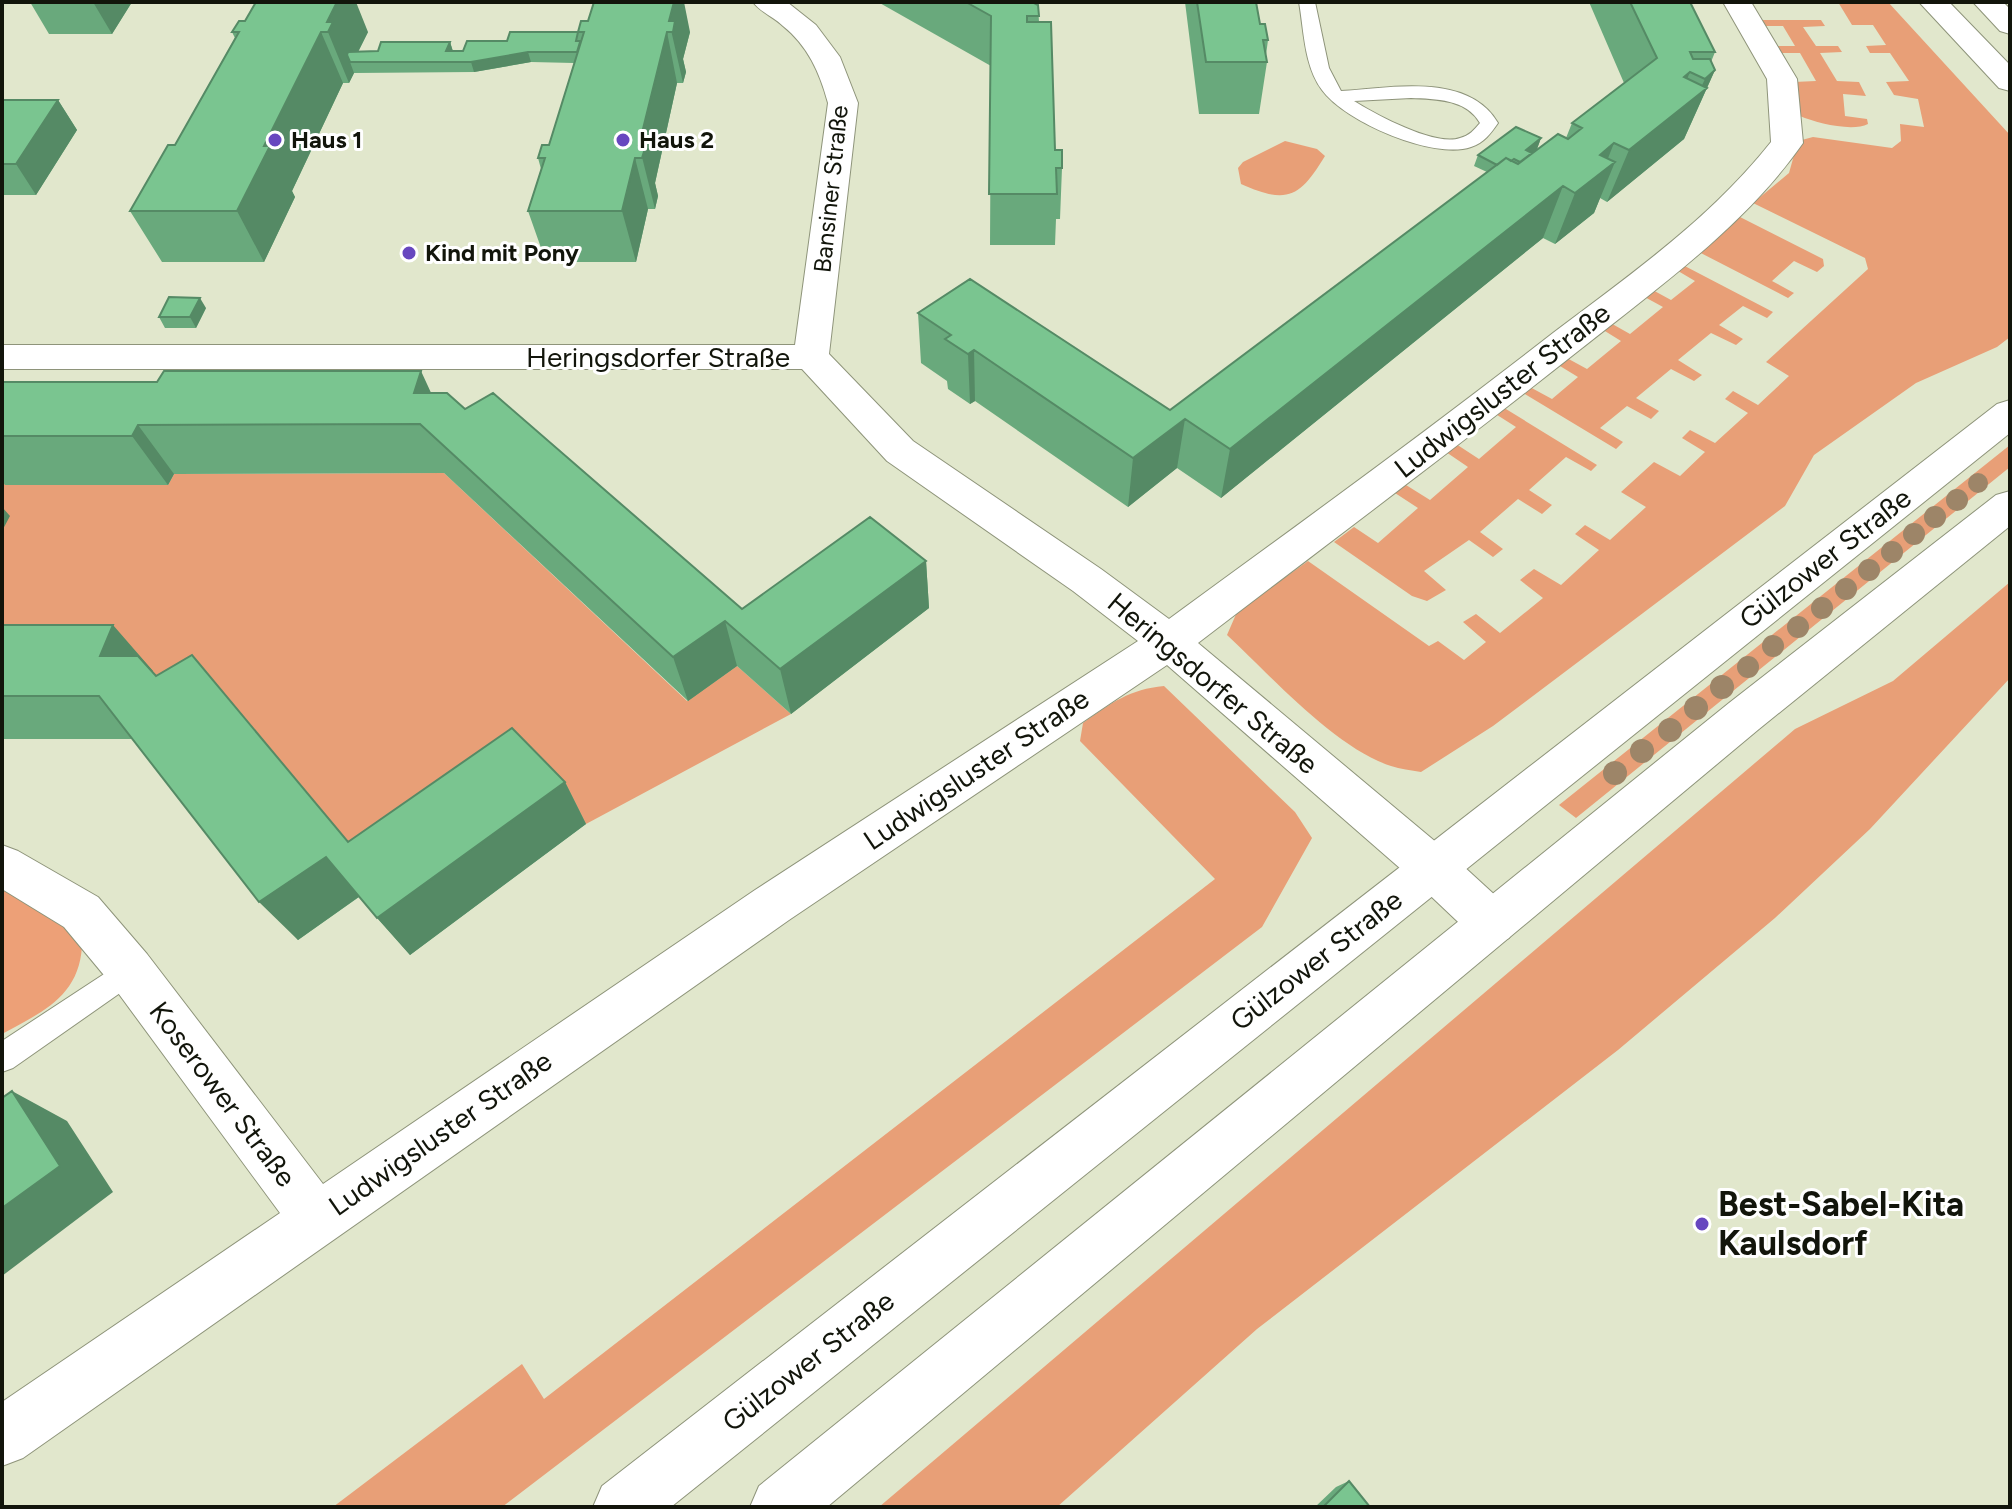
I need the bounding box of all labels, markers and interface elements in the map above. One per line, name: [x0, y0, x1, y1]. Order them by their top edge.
street label: Bansiner Straße: [807, 104, 854, 274]
place label: Haus 1: [291, 125, 362, 154]
place label: Haus 2: [639, 125, 714, 154]
marker: Haus 1: [266, 131, 284, 149]
marker: Haus 2: [614, 131, 632, 149]
place label: Kind mit Pony: [425, 238, 579, 267]
marker: Kind mit Pony: [400, 244, 418, 262]
street label: Ludwigsluster Straße: [1387, 295, 1617, 485]
street label: Heringsdorfer Straße: [526, 340, 790, 374]
street label: Gülzower Straße: [1732, 480, 1918, 636]
street label: Heringsdorfer Straße: [1101, 585, 1325, 781]
street label: Ludwigsluster Straße: [857, 681, 1095, 857]
street label: Gülzower Straße: [1223, 882, 1409, 1038]
street label: Koserower Straße: [142, 995, 304, 1193]
street label: Ludwigsluster Straße: [322, 1043, 558, 1223]
place label: Best-Sabel-Kita Kaulsdorf: [1718, 1184, 1964, 1264]
marker: Best-Sabel-Kita Kaulsdorf: [1693, 1215, 1711, 1233]
street label: Gülzower Straße: [715, 1283, 901, 1439]

